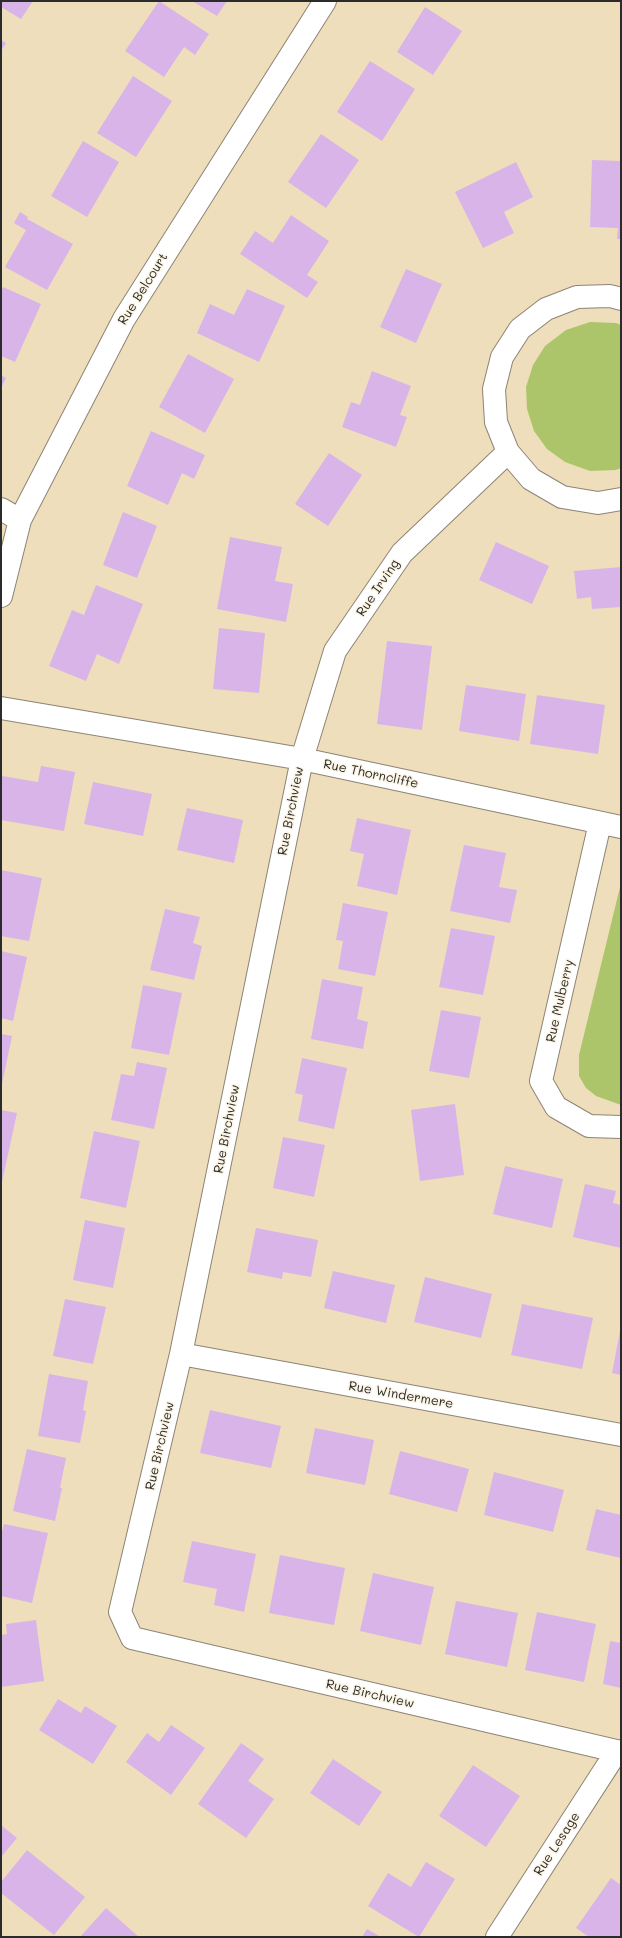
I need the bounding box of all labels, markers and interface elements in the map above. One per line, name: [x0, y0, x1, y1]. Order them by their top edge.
street label: Rue Belcourt: [115, 250, 171, 328]
street label: Rue Irving: [353, 557, 403, 619]
street label: Rue Thorncliffe: [322, 756, 420, 792]
street label: Rue Birchview: [275, 765, 307, 857]
street label: Rue Mulberry: [543, 958, 577, 1044]
street label: Rue Birchview: [211, 1083, 243, 1175]
street label: Rue Windermere: [347, 1378, 455, 1412]
street label: Rue Birchview: [142, 1400, 178, 1492]
street label: Rue Birchview: [324, 1676, 416, 1712]
street label: Rue Lesage: [531, 1809, 583, 1879]

